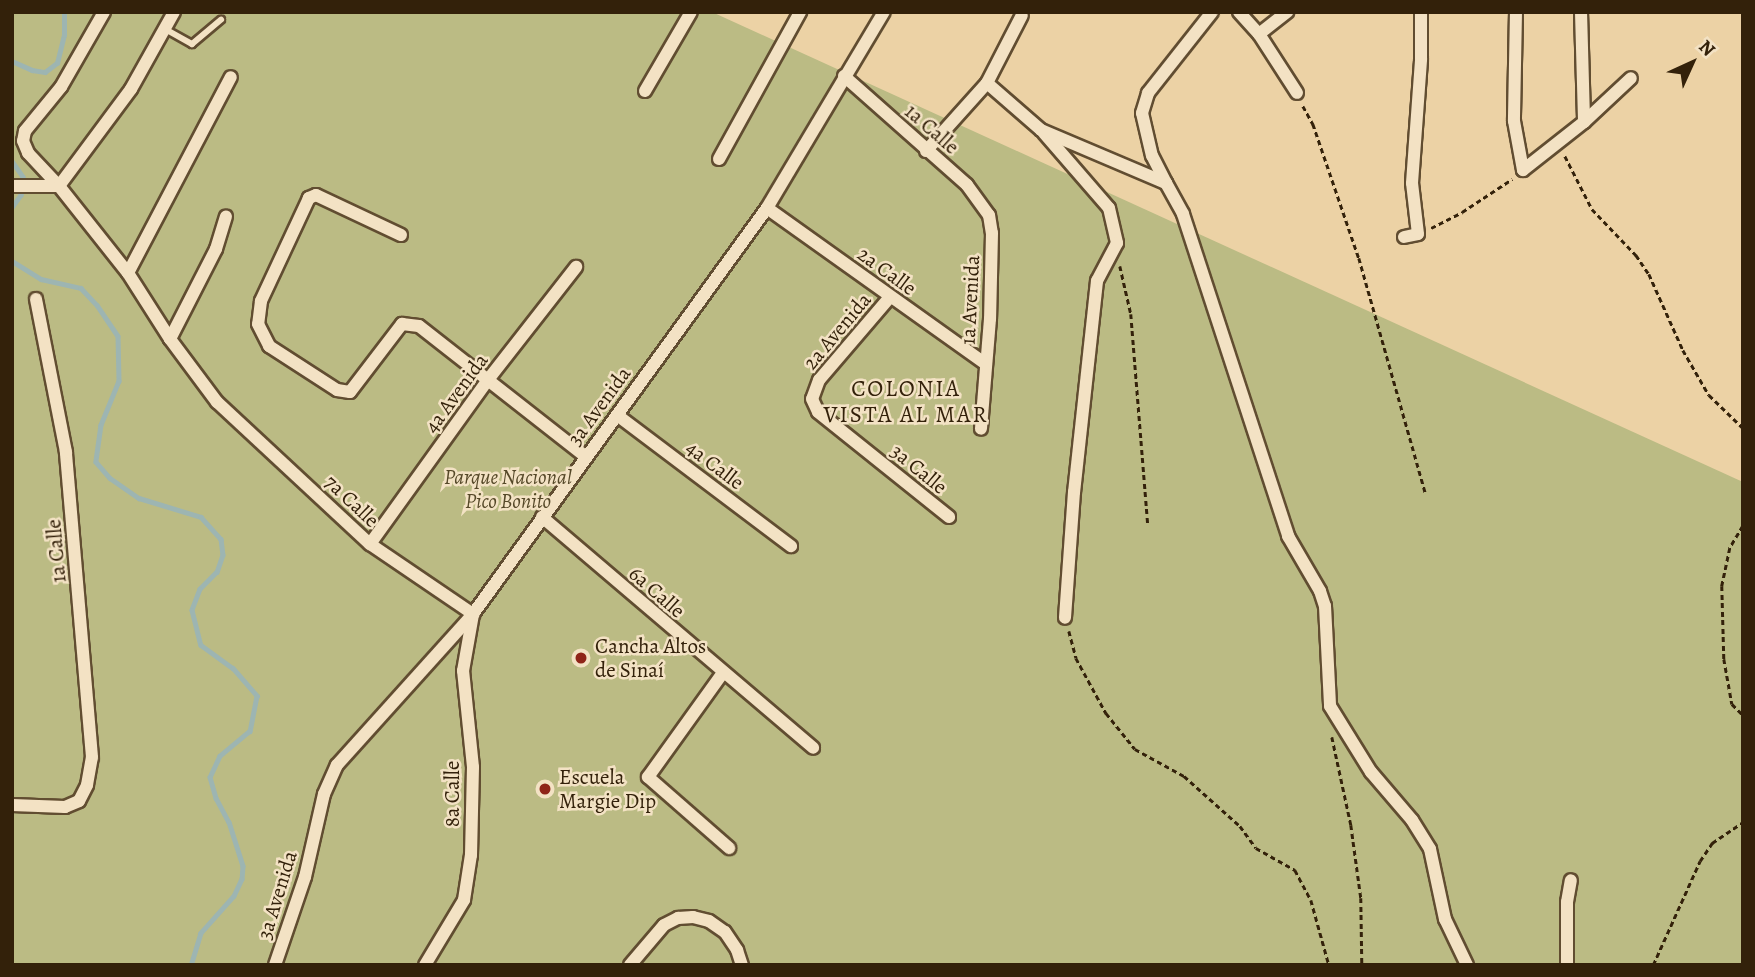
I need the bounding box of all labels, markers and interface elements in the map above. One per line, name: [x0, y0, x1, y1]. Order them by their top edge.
north arrow: [1657, 28, 1727, 98]
text: N: [1693, 34, 1721, 62]
street label: 1a Calle: [900, 99, 964, 159]
street label: 2a Calle: [853, 241, 921, 301]
street label: 1a Avenida: [955, 254, 985, 346]
street label: 2a Avenida: [798, 287, 876, 375]
street label: 4a Avenida: [419, 348, 493, 438]
street label: 3a Avenida: [562, 362, 636, 450]
district label: COLONIA VISTA AL MAR: [825, 375, 987, 429]
street label: 4a Calle: [681, 435, 749, 495]
street label: 3a Calle: [886, 439, 952, 499]
park label: Parque Nacional Pico Bonito: [444, 464, 572, 514]
street label: 7a Calle: [320, 469, 384, 533]
street label: 1a Calle: [41, 518, 71, 584]
street label: 6a Calle: [624, 561, 690, 623]
place label: Cancha Altos de Sinaí: [595, 633, 706, 683]
marker: Cancha Altos de Sinaí: [573, 650, 589, 666]
street label: 8a Calle: [439, 761, 465, 827]
place label: Escuela Margie Dip: [559, 764, 656, 814]
marker: Escuela Margie Dip: [537, 781, 553, 797]
street label: 3a Avenida: [252, 848, 302, 942]

